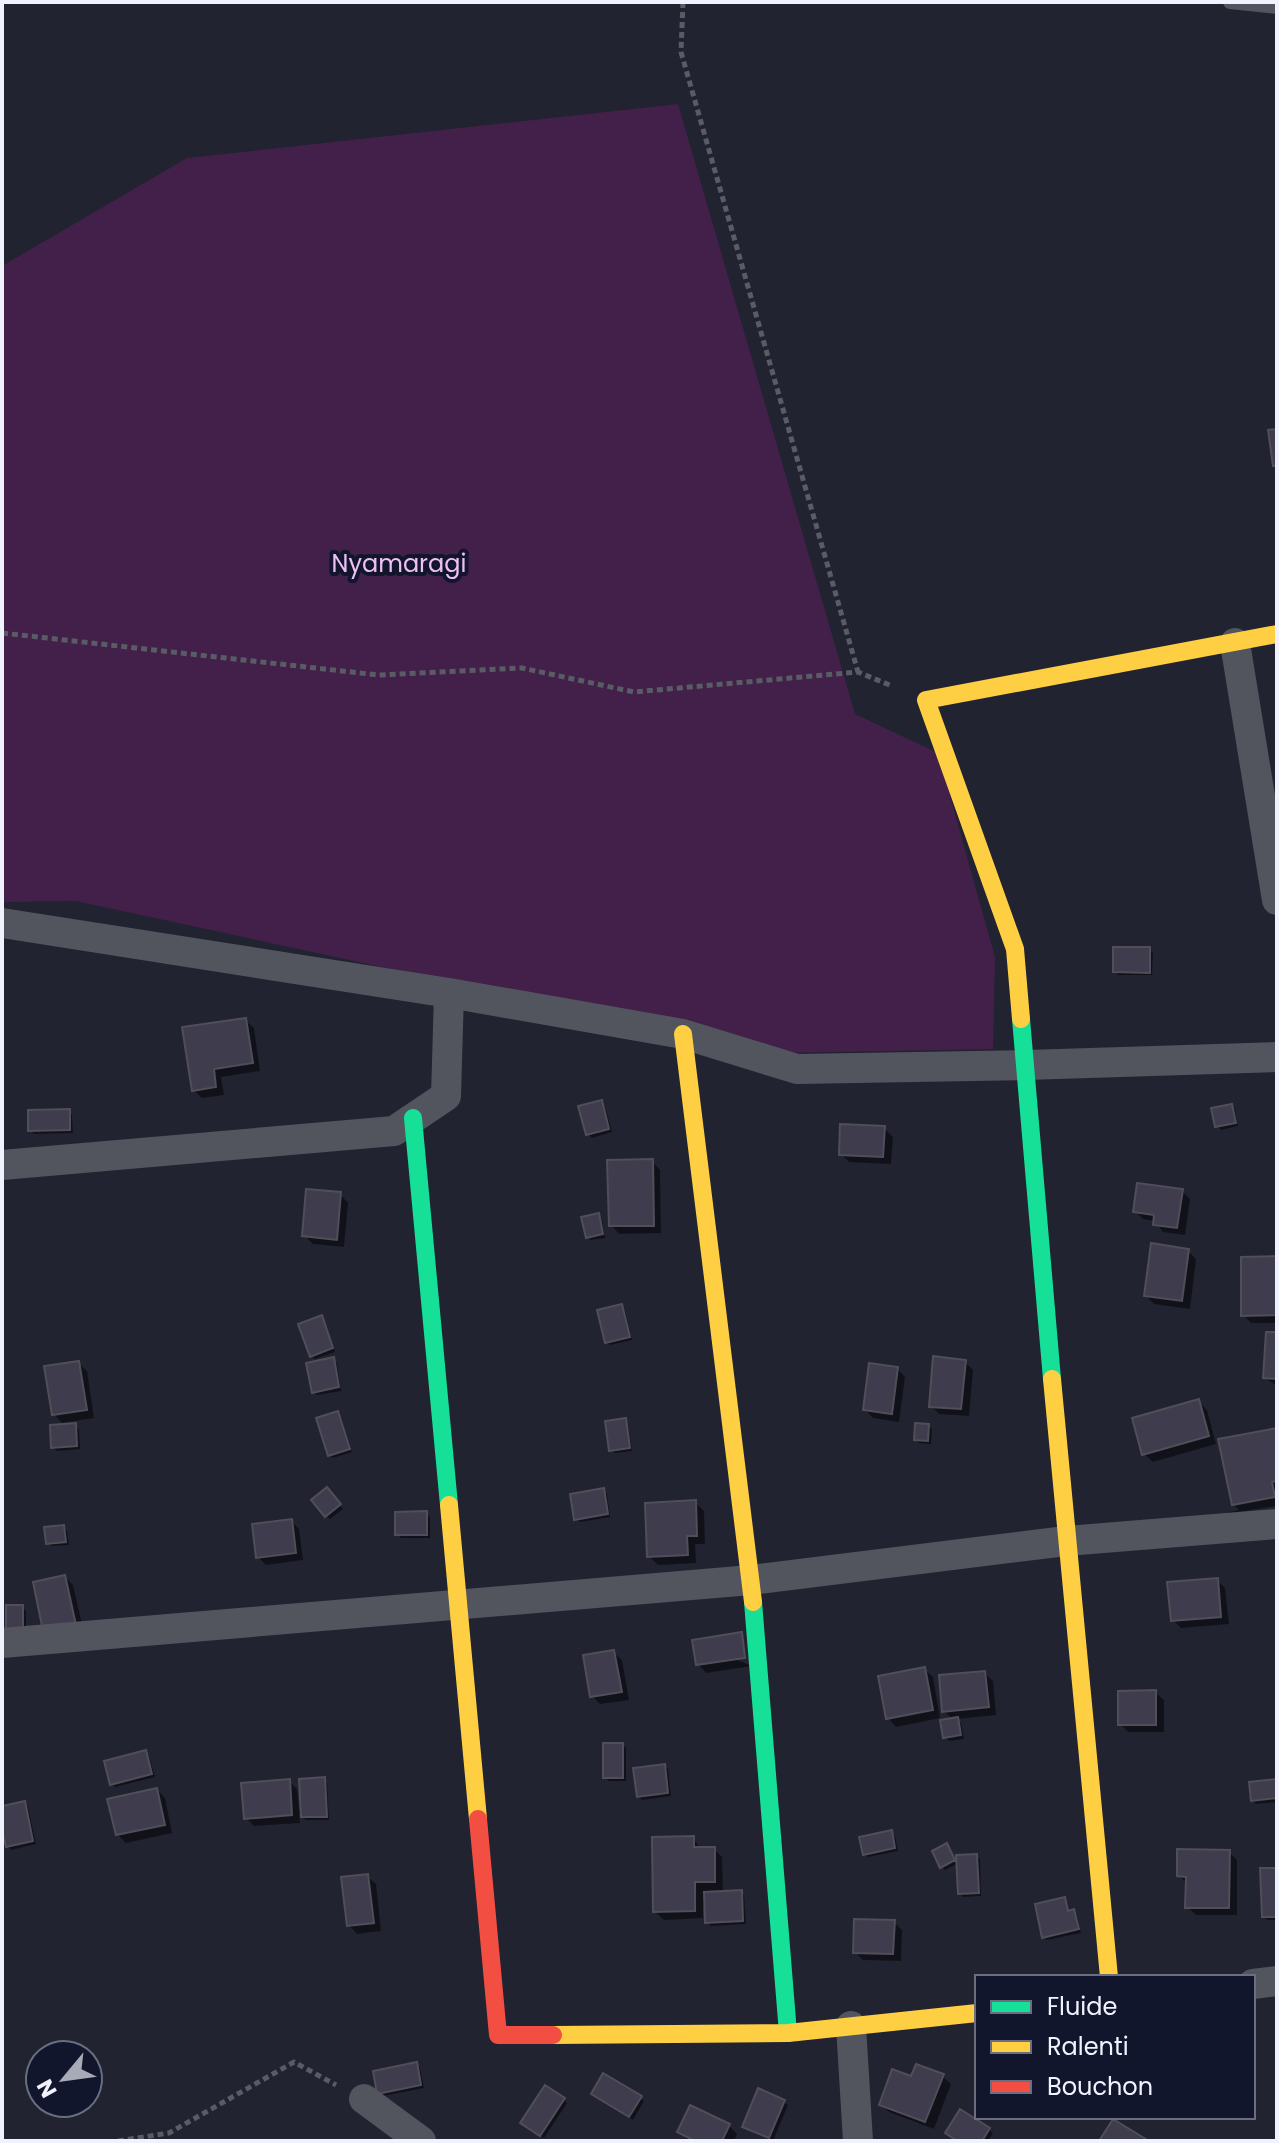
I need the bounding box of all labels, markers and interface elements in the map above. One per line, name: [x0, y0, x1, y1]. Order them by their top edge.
park label: Nyamaragi: [332, 547, 466, 580]
legend: [975, 1975, 1255, 2119]
text: Fluide: [1047, 1990, 1117, 2023]
text: Ralenti: [1047, 2030, 1129, 2063]
north arrow: [24, 2039, 104, 2119]
text: Bouchon: [1047, 2070, 1153, 2103]
text: N: [29, 2074, 65, 2103]

